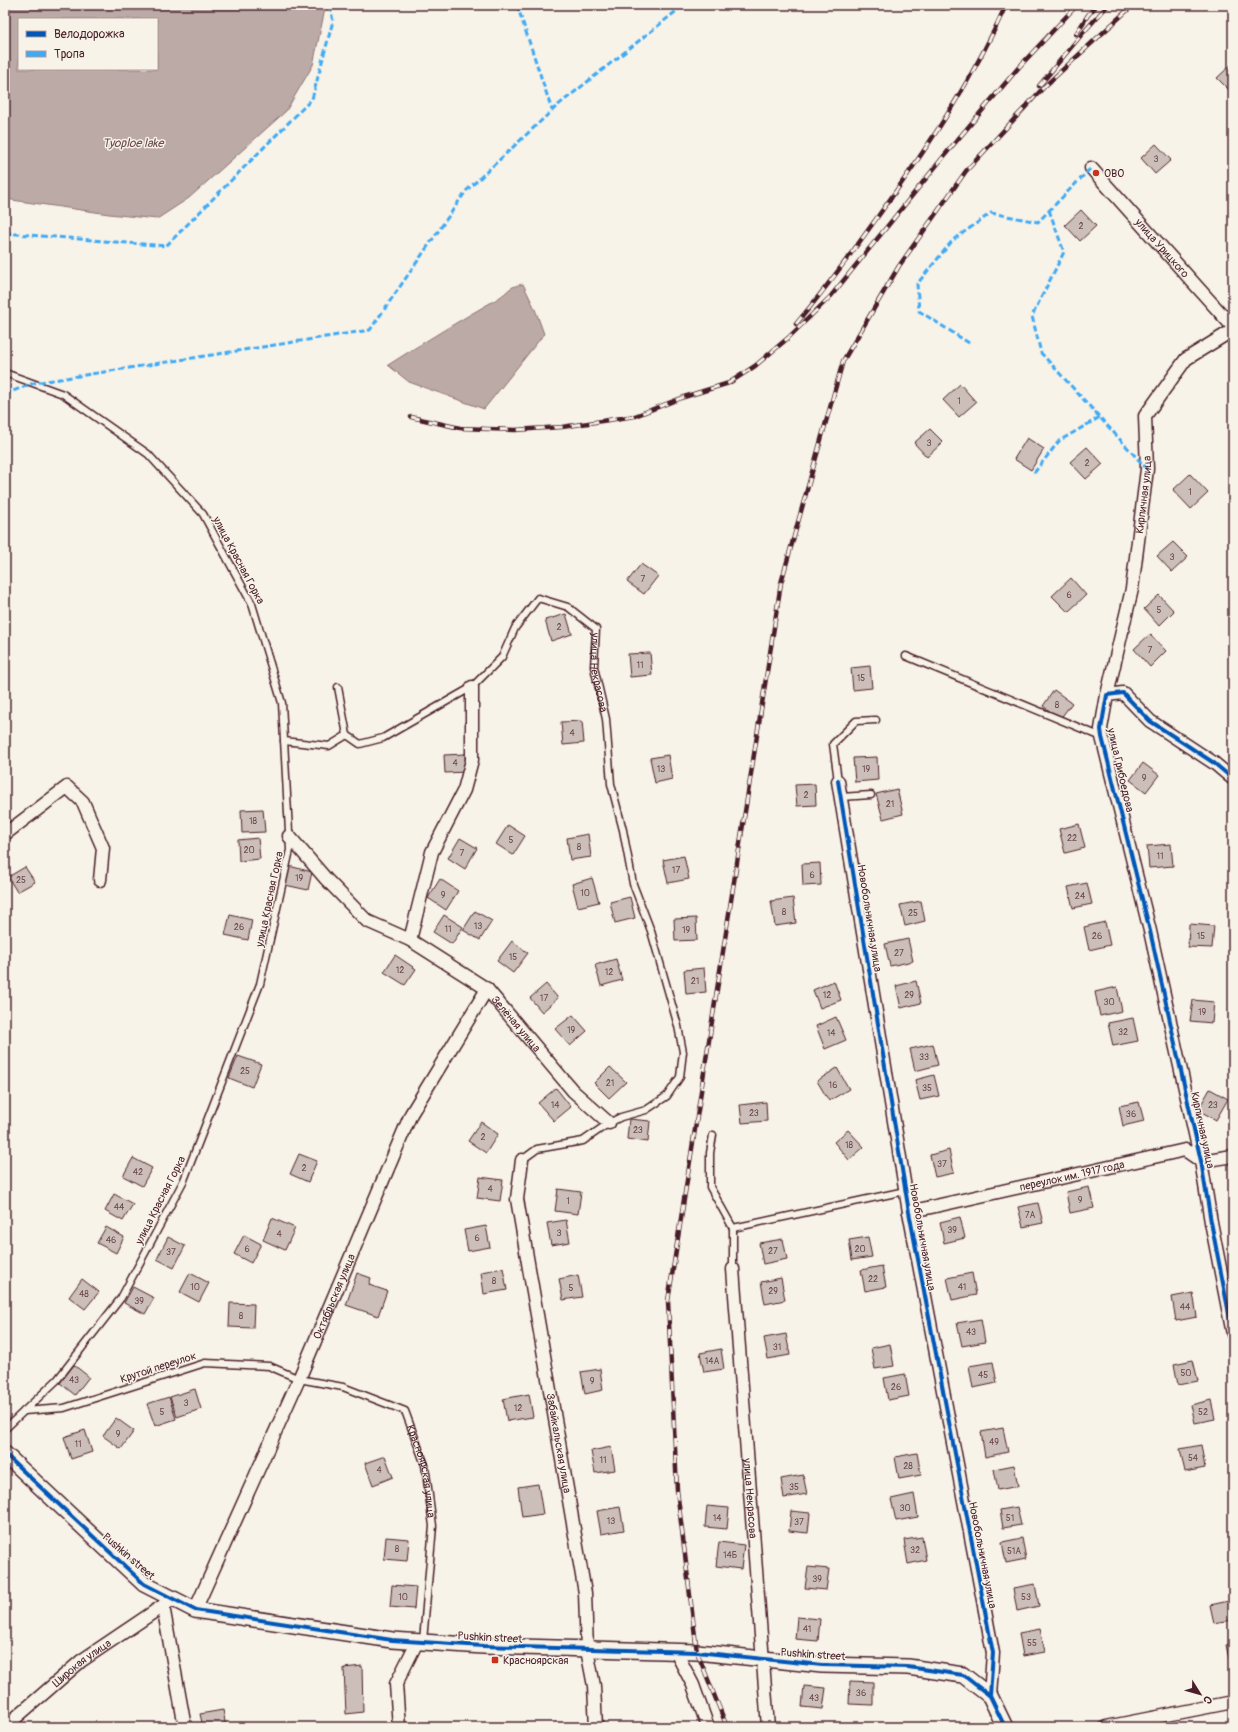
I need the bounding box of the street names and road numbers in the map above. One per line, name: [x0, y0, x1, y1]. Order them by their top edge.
street label: улица Урицкого: [1131, 215, 1192, 280]
street label: Кирпичная улица: [1133, 456, 1154, 534]
street label: улица Красная Горка: [210, 513, 267, 606]
street label: улица Некрасова: [587, 631, 610, 713]
street label: улица Грибоедова: [1104, 726, 1136, 813]
street label: улица Красная Горка: [253, 850, 286, 949]
street label: Новобольничная улица: [855, 863, 884, 973]
street label: Зелёная улица: [488, 993, 543, 1055]
street label: Кирпичная улица: [1188, 1091, 1217, 1170]
street label: улица Красная Горка: [132, 1154, 188, 1247]
street label: переулок им. 1917 года: [1018, 1158, 1126, 1194]
street label: Новобольничная улица: [907, 1182, 938, 1292]
street label: Октябрьская улица: [311, 1252, 358, 1341]
street label: Крутой переулок: [119, 1349, 198, 1386]
street label: Забайкальская улица: [544, 1392, 574, 1494]
street label: Красноярская улица: [404, 1423, 438, 1519]
street label: улица Некрасова: [740, 1457, 760, 1539]
street label: Новобольничная улица: [966, 1500, 999, 1610]
street label: Pushkin street: [100, 1530, 158, 1583]
street label: Pushkin street: [457, 1629, 523, 1646]
street label: Широкая улица: [50, 1637, 114, 1690]
street label: Pushkin street: [780, 1646, 846, 1663]

